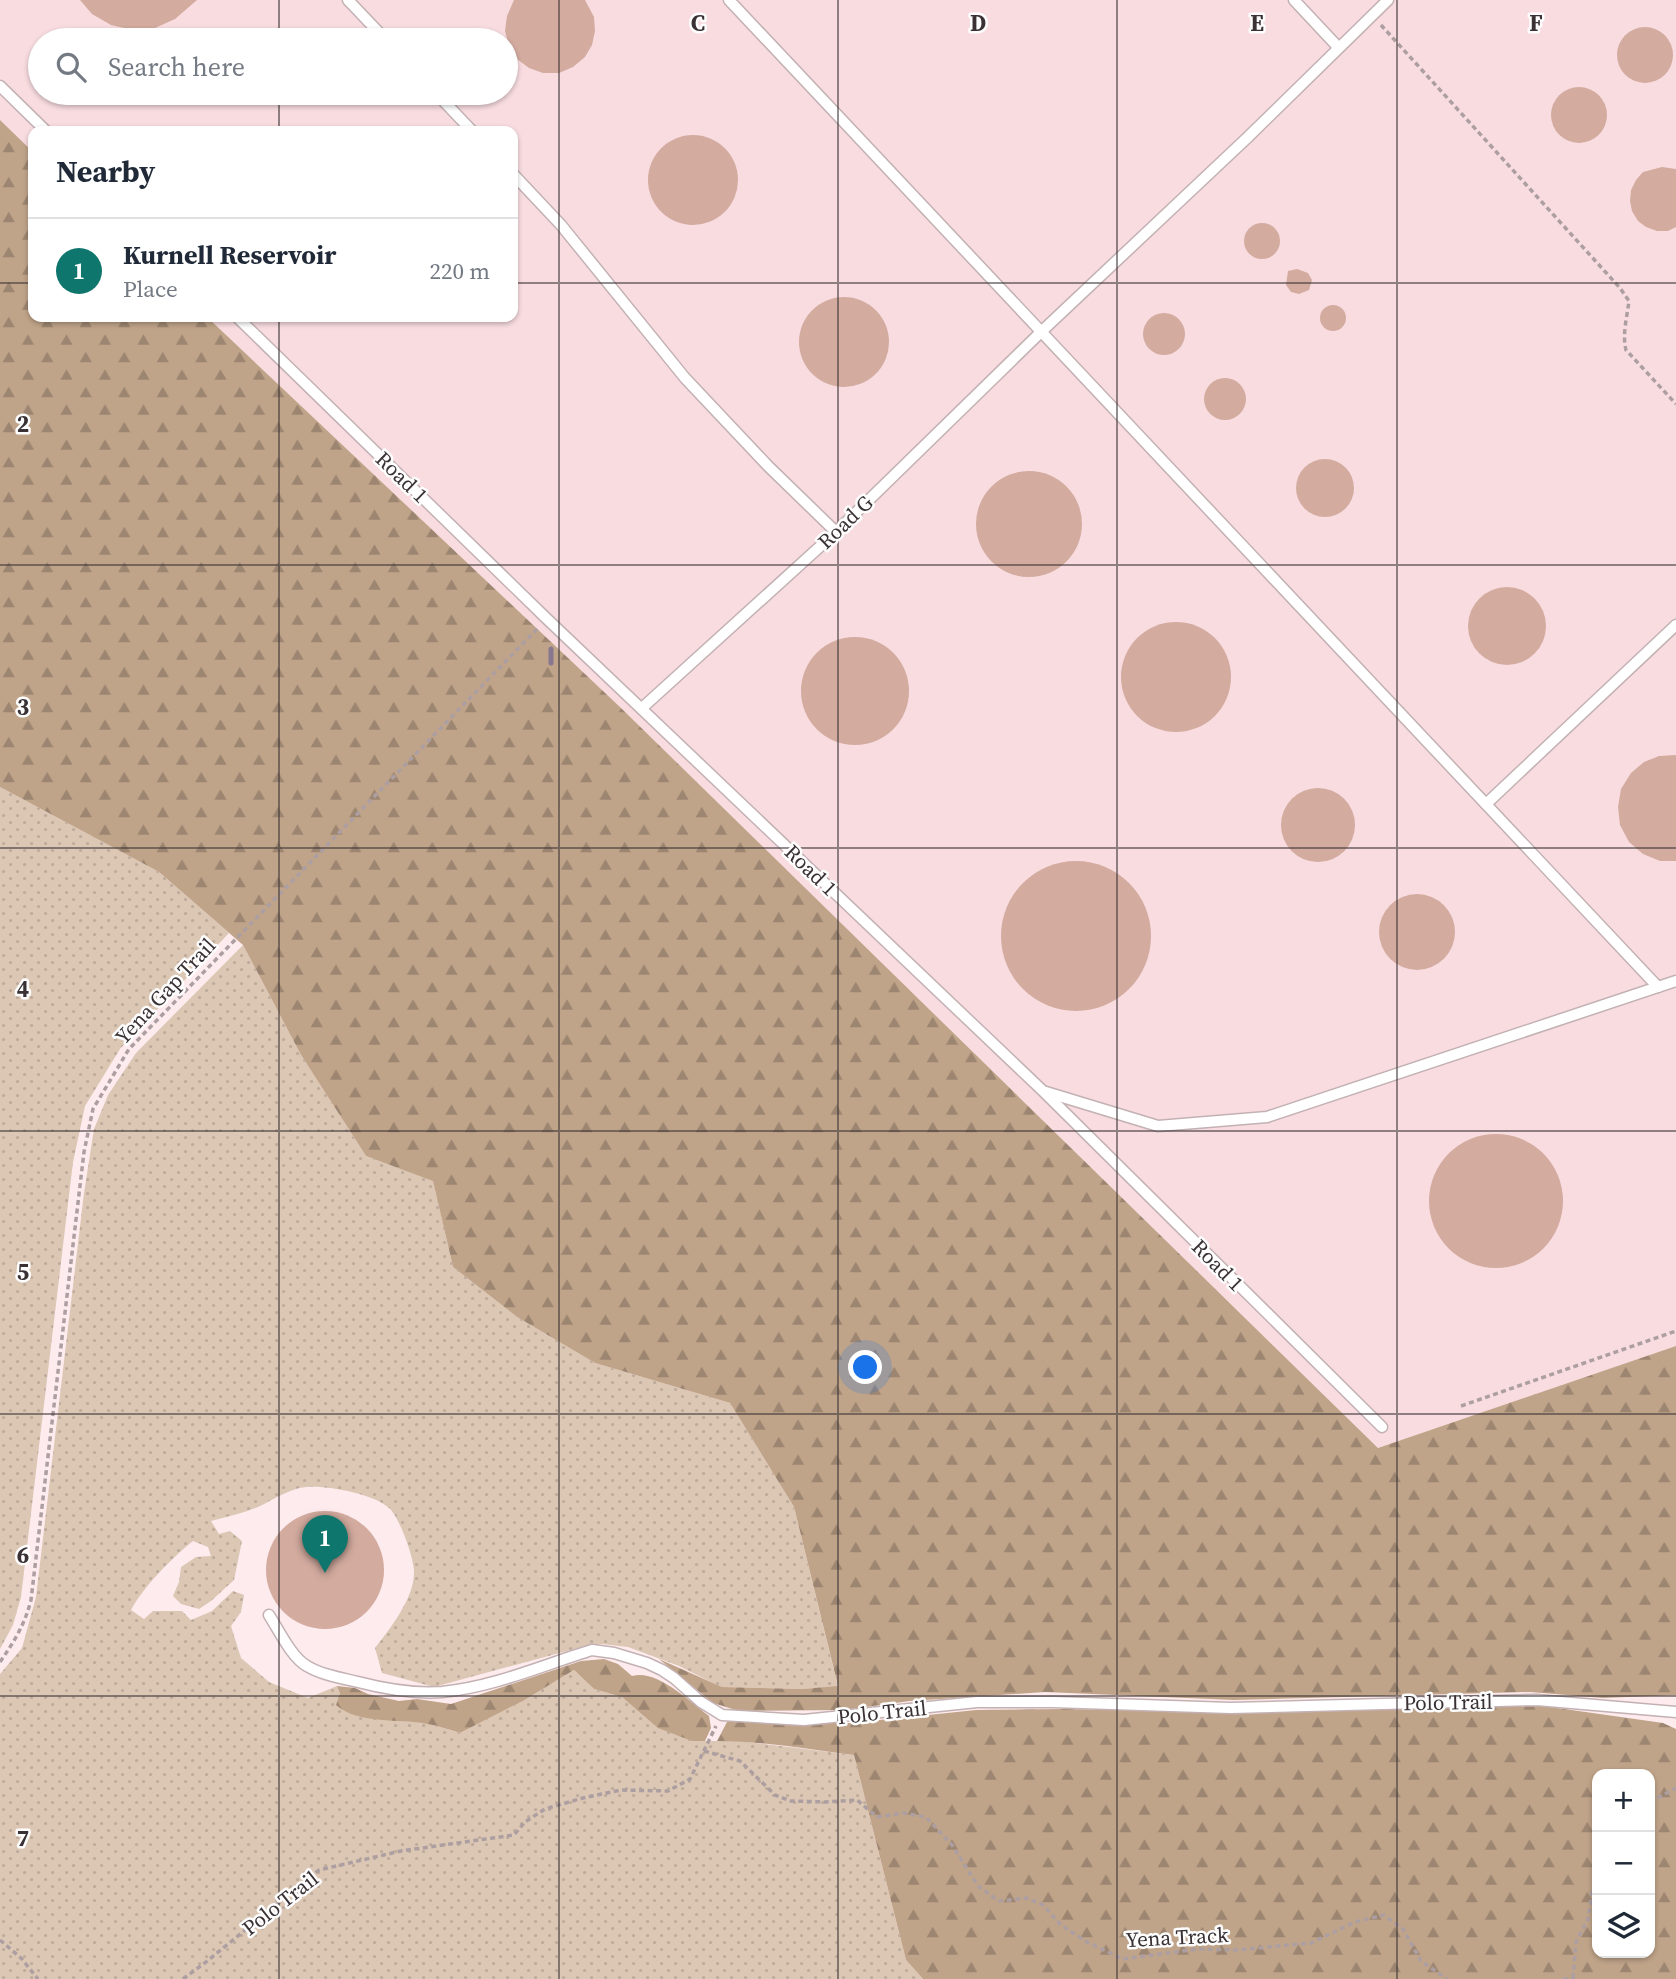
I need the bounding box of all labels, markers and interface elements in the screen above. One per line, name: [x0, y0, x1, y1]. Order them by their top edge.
text: C: [691, 7, 705, 39]
text: D: [970, 7, 986, 39]
text: E: [1250, 7, 1264, 39]
text: F: [1529, 7, 1543, 39]
search box: [28, 28, 518, 105]
icon: search: [52, 48, 90, 86]
text: Search here: [108, 49, 245, 85]
text: Nearby: [56, 151, 155, 192]
text: Kurnell Reservoir: [123, 237, 336, 273]
text: 1: [73, 255, 85, 287]
text: 220 m: [429, 255, 490, 287]
text: Place: [123, 273, 178, 305]
text: 2: [17, 408, 29, 440]
street label: Road 1: [369, 445, 435, 509]
street label: Road G: [811, 488, 879, 556]
text: 3: [17, 691, 29, 723]
street label: Road 1: [778, 838, 844, 902]
street label: Yena Gap Trail: [108, 932, 222, 1050]
text: 4: [17, 973, 29, 1005]
street label: Road 1: [1185, 1232, 1251, 1298]
text: 5: [17, 1256, 29, 1288]
your location: [848, 1350, 882, 1384]
pin: 1: [302, 1515, 348, 1573]
text: 6: [17, 1539, 29, 1571]
street label: Polo Trail: [1403, 1687, 1493, 1717]
street label: Polo Trail: [836, 1693, 928, 1731]
map controls: [1592, 1769, 1655, 1958]
button: +: [1592, 1769, 1655, 1832]
text: 7: [17, 1822, 29, 1854]
button: −: [1592, 1832, 1655, 1895]
street label: Polo Trail: [236, 1864, 324, 1942]
button: layers: [1592, 1895, 1655, 1958]
street label: Yena Track: [1125, 1920, 1230, 1954]

